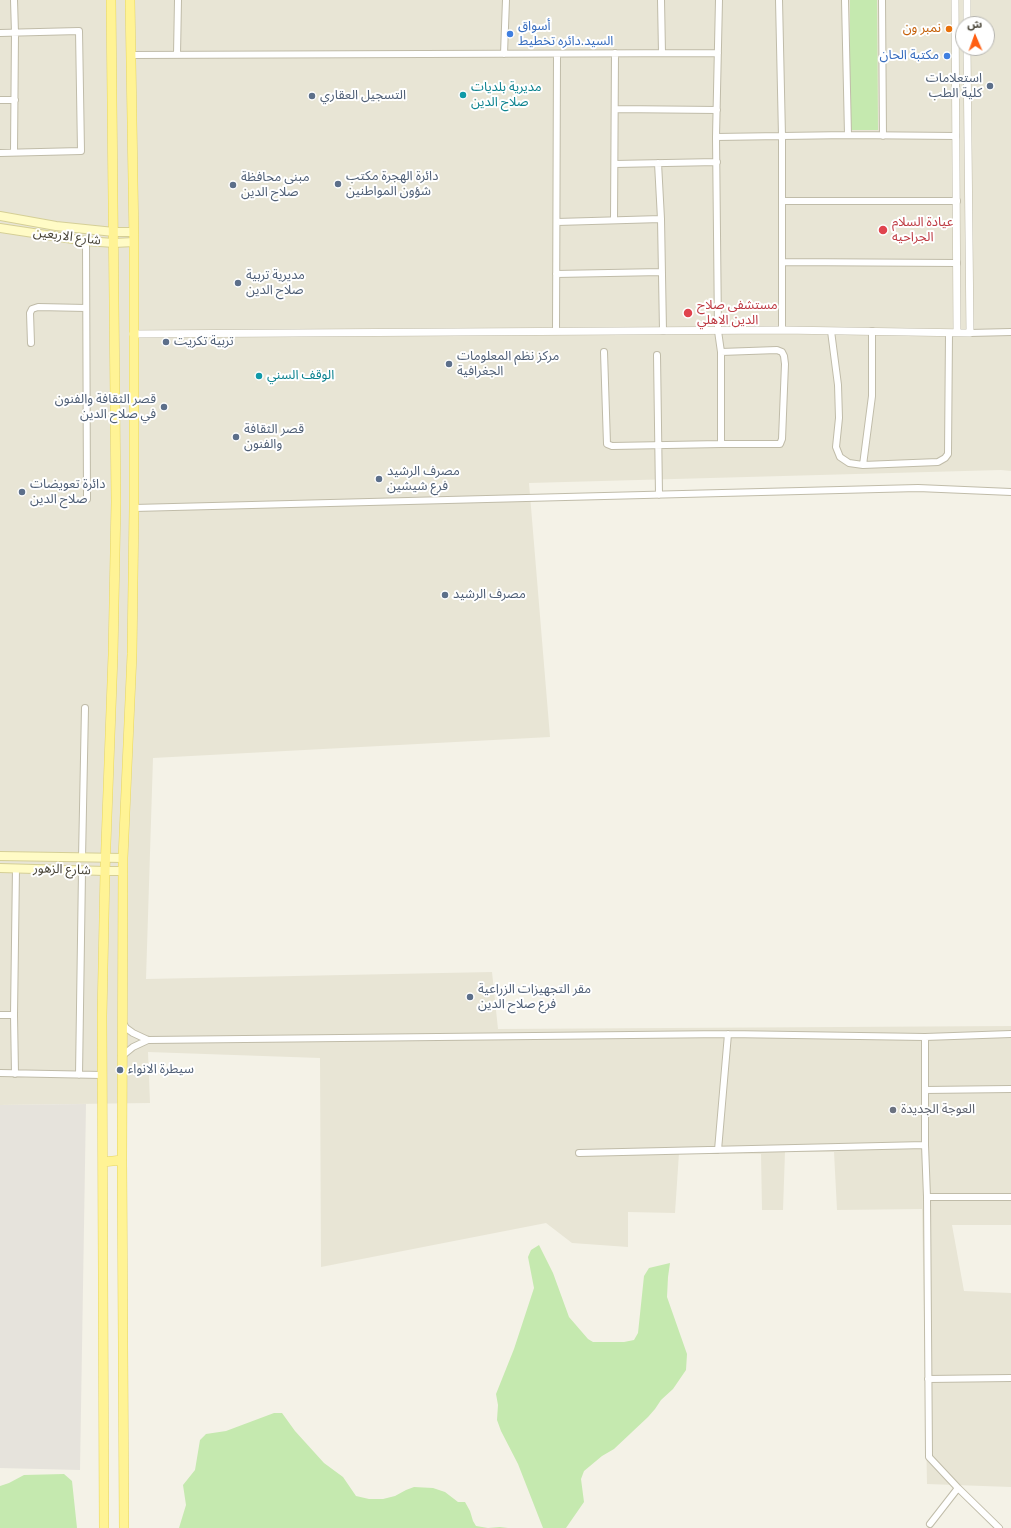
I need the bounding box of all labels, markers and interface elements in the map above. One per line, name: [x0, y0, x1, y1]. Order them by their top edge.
north arrow: [955, 16, 995, 56]
text: ش: [967, 18, 982, 31]
place label: أسواق السيد.دائره تخطيط: [518, 19, 613, 50]
place label: نمبر ون: [903, 21, 941, 37]
marker: نمبر ون: [944, 24, 954, 34]
marker: أسواق السيد.دائره تخطيط: [505, 29, 515, 39]
place label: مكتبة الحان: [880, 48, 939, 64]
marker: مكتبة الحان: [942, 51, 952, 61]
place label: استعلامات كلية الطب: [926, 71, 982, 102]
place label: مديرية بلديات صلاح الدين: [471, 80, 541, 111]
marker: استعلامات كلية الطب: [985, 81, 995, 91]
place label: التسجيل العقاري: [320, 88, 406, 104]
marker: مديرية بلديات صلاح الدين: [458, 90, 468, 100]
marker: التسجيل العقاري: [307, 91, 317, 101]
place label: دائرة الهجرة مكتب شؤون المواطنين: [346, 169, 438, 200]
place label: مبنى محافظة صلاح الدين: [241, 170, 310, 201]
marker: دائرة الهجرة مكتب شؤون المواطنين: [333, 179, 343, 189]
marker: مبنى محافظة صلاح الدين: [228, 180, 238, 190]
place label: عيادة السلام الجراحيه: [892, 215, 953, 246]
marker: عيادة السلام الجراحيه: [877, 224, 889, 236]
street label: شارع الاربعين: [32, 225, 102, 249]
place label: مديرية تربية صلاح الدين: [246, 268, 305, 299]
marker: مديرية تربية صلاح الدين: [233, 278, 243, 288]
place label: مستشفى صلاح الدين الاهلي: [697, 298, 778, 329]
marker: مستشفى صلاح الدين الاهلي: [682, 307, 694, 319]
place label: تربية تكريت: [174, 334, 234, 350]
marker: تربية تكريت: [161, 337, 171, 347]
place label: مركز نظم المعلومات الجغرافية: [457, 349, 559, 380]
marker: مركز نظم المعلومات الجغرافية: [444, 359, 454, 369]
place label: الوقف السني: [267, 368, 334, 384]
marker: الوقف السني: [254, 371, 264, 381]
place label: قصر الثقافة والفنون في صلاح الدين: [55, 392, 156, 423]
marker: قصر الثقافة والفنون في صلاح الدين: [159, 402, 169, 412]
place label: قصر الثقافة والفنون: [244, 422, 304, 453]
marker: قصر الثقافة والفنون: [231, 432, 241, 442]
place label: مصرف الرشيد فرع شيشين: [387, 464, 460, 495]
marker: مصرف الرشيد فرع شيشين: [374, 474, 384, 484]
place label: دائرة تعويضات صلاح الدين: [30, 477, 105, 508]
marker: دائرة تعويضات صلاح الدين: [17, 487, 27, 497]
place label: مصرف الرشيد: [453, 587, 526, 603]
marker: مصرف الرشيد: [440, 590, 450, 600]
street label: شارع الزهور: [33, 861, 91, 879]
place label: مقر التجهيزات الزراعية فرع صلاح الدين: [478, 982, 591, 1013]
marker: مقر التجهيزات الزراعية فرع صلاح الدين: [465, 992, 475, 1002]
place label: سيطرة الانواء: [128, 1062, 194, 1078]
marker: سيطرة الانواء: [115, 1065, 125, 1075]
place label: العوجة الجديدة: [901, 1102, 975, 1118]
marker: العوجة الجديدة: [888, 1105, 898, 1115]

